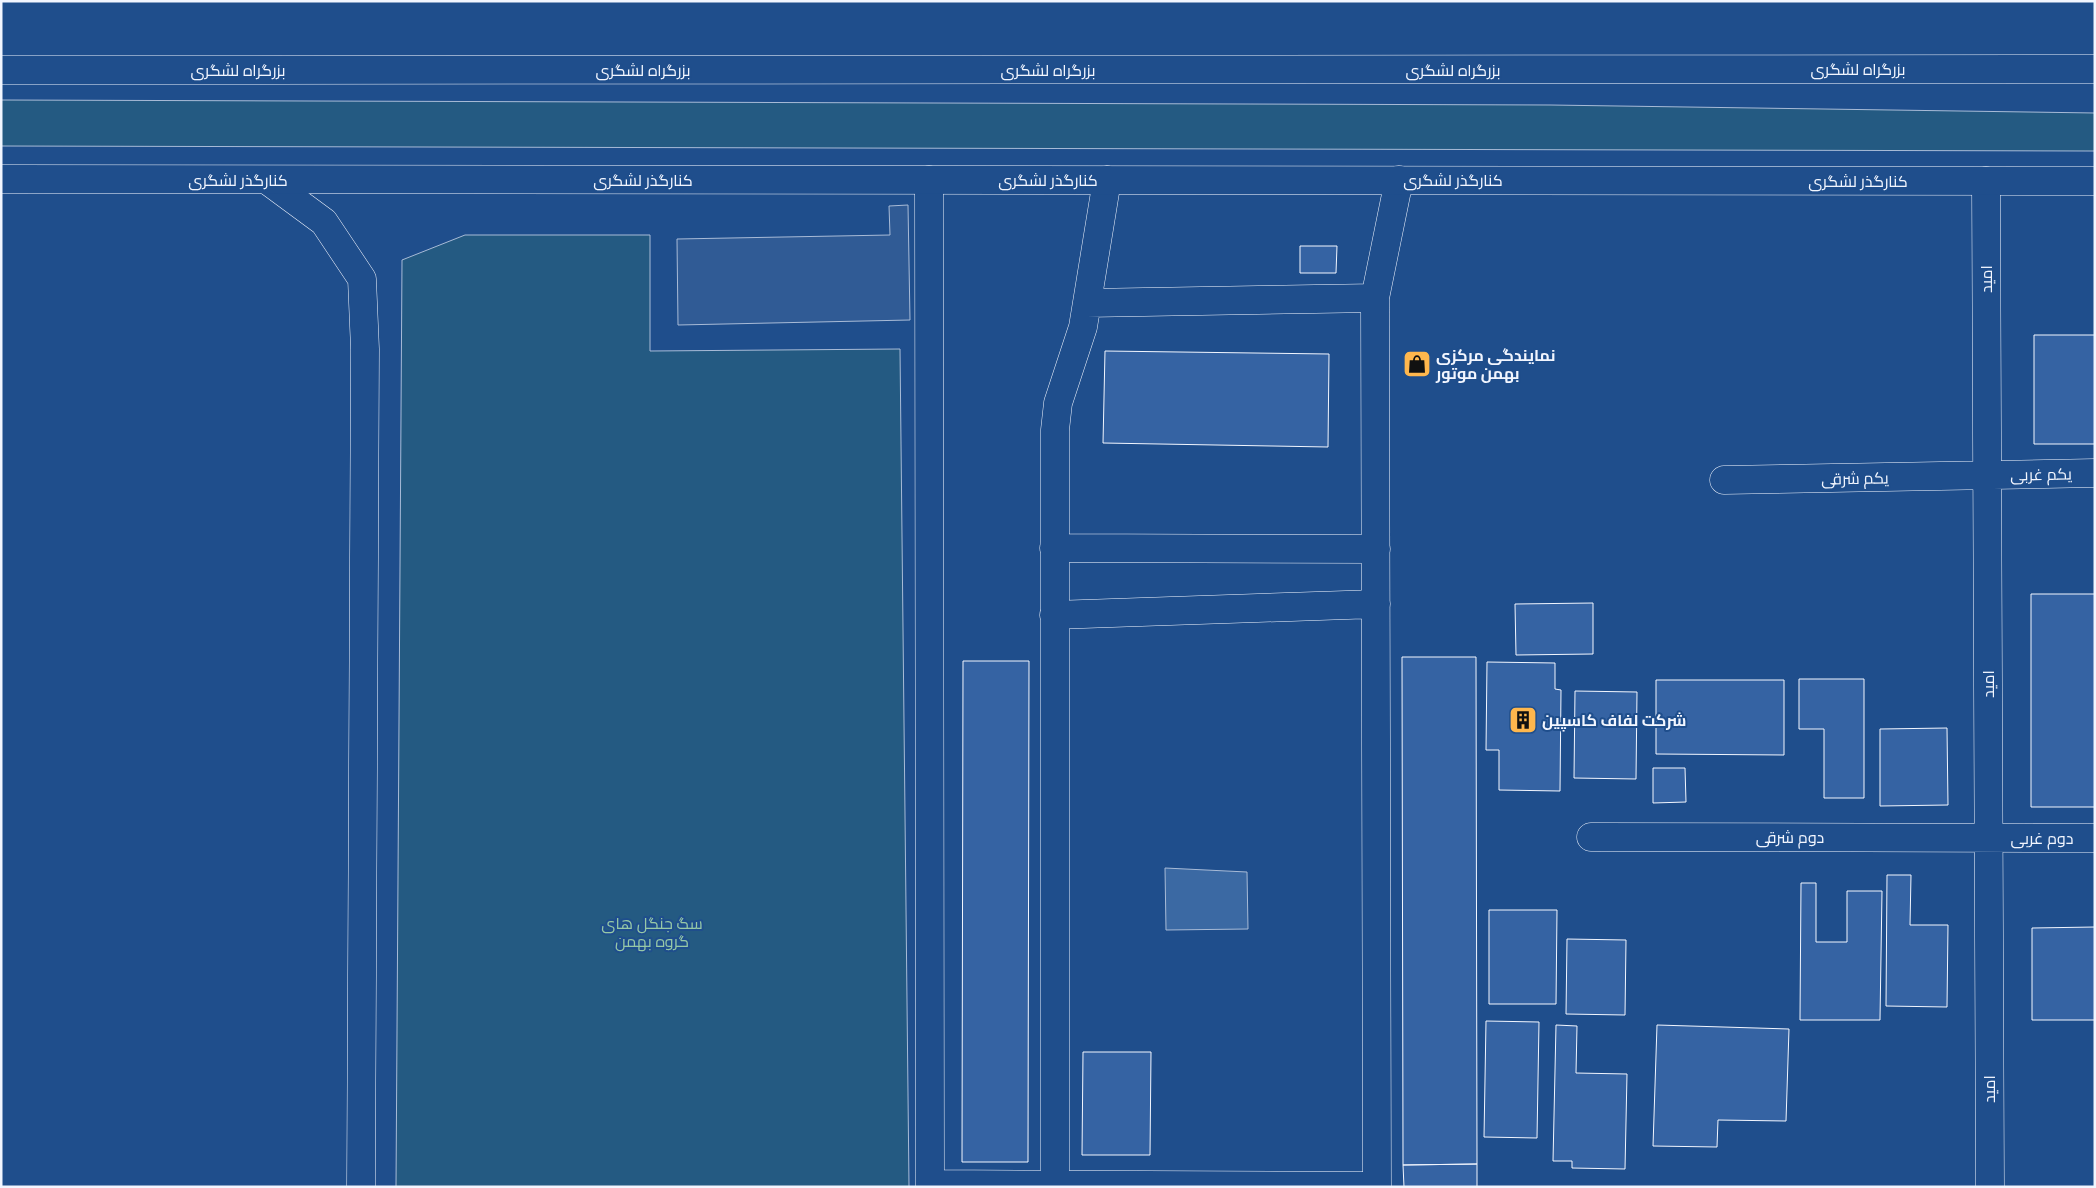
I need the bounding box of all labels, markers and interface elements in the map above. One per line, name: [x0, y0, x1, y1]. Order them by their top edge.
street label: بزرگراه لشگری: [1811, 60, 1905, 80]
street label: بزرگراه لشگری: [191, 61, 285, 81]
street label: بزرگراه لشگری: [596, 61, 690, 81]
street label: بزرگراه لشگری: [1001, 61, 1095, 81]
street label: بزرگراه لشگری: [1406, 61, 1500, 81]
street label: کنارگذر لشگری: [188, 171, 288, 191]
street label: کنارگذر لشگری: [593, 171, 693, 191]
street label: کنارگذر لشگری: [998, 171, 1098, 191]
street label: کنارگذر لشگری: [1403, 171, 1503, 191]
street label: کنارگذر لشگری: [1808, 172, 1908, 192]
street label: امید: [1977, 265, 1996, 293]
place label: نمایندگی مرکزی بهمن موتور: [1435, 346, 1556, 383]
shop icon: نمایندگی مرکزی بهمن موتور: [1402, 349, 1432, 379]
street label: یکم غربی: [2010, 464, 2073, 487]
street label: یکم شرقی: [1821, 468, 1890, 491]
street label: امید: [1979, 670, 1998, 698]
building icon: شرکت لفاف کاسپین: [1508, 705, 1538, 735]
place label: شرکت لفاف کاسپین: [1542, 711, 1686, 732]
street label: دوم شرقی: [1756, 828, 1824, 849]
street label: دوم غربی: [2011, 829, 2073, 850]
park label: سگ جنگل های گروه بهمن: [601, 914, 703, 952]
street label: امید: [1980, 1075, 1999, 1103]

